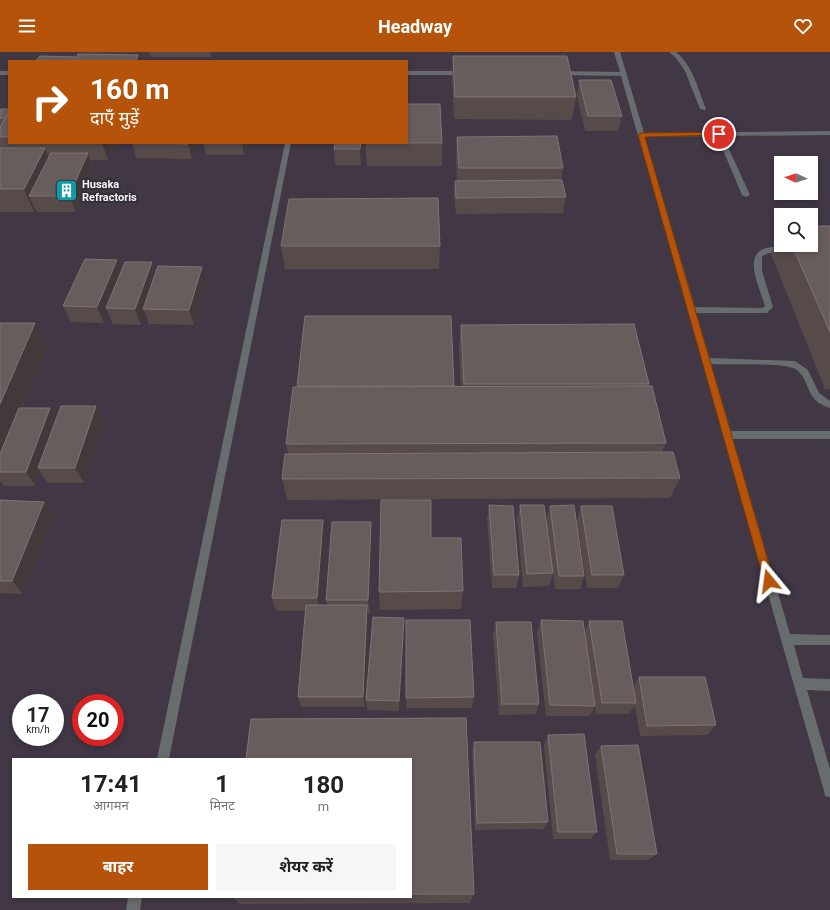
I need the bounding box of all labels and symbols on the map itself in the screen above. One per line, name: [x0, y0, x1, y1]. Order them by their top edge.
pin: [702, 117, 736, 151]
north arrow: [774, 156, 818, 200]
building icon: Husaka Refractoris: [53, 177, 79, 203]
place label: Husaka Refractoris: [82, 178, 137, 204]
position arrow: [748, 560, 790, 602]
speed limit sign: 20: [72, 694, 124, 746]

